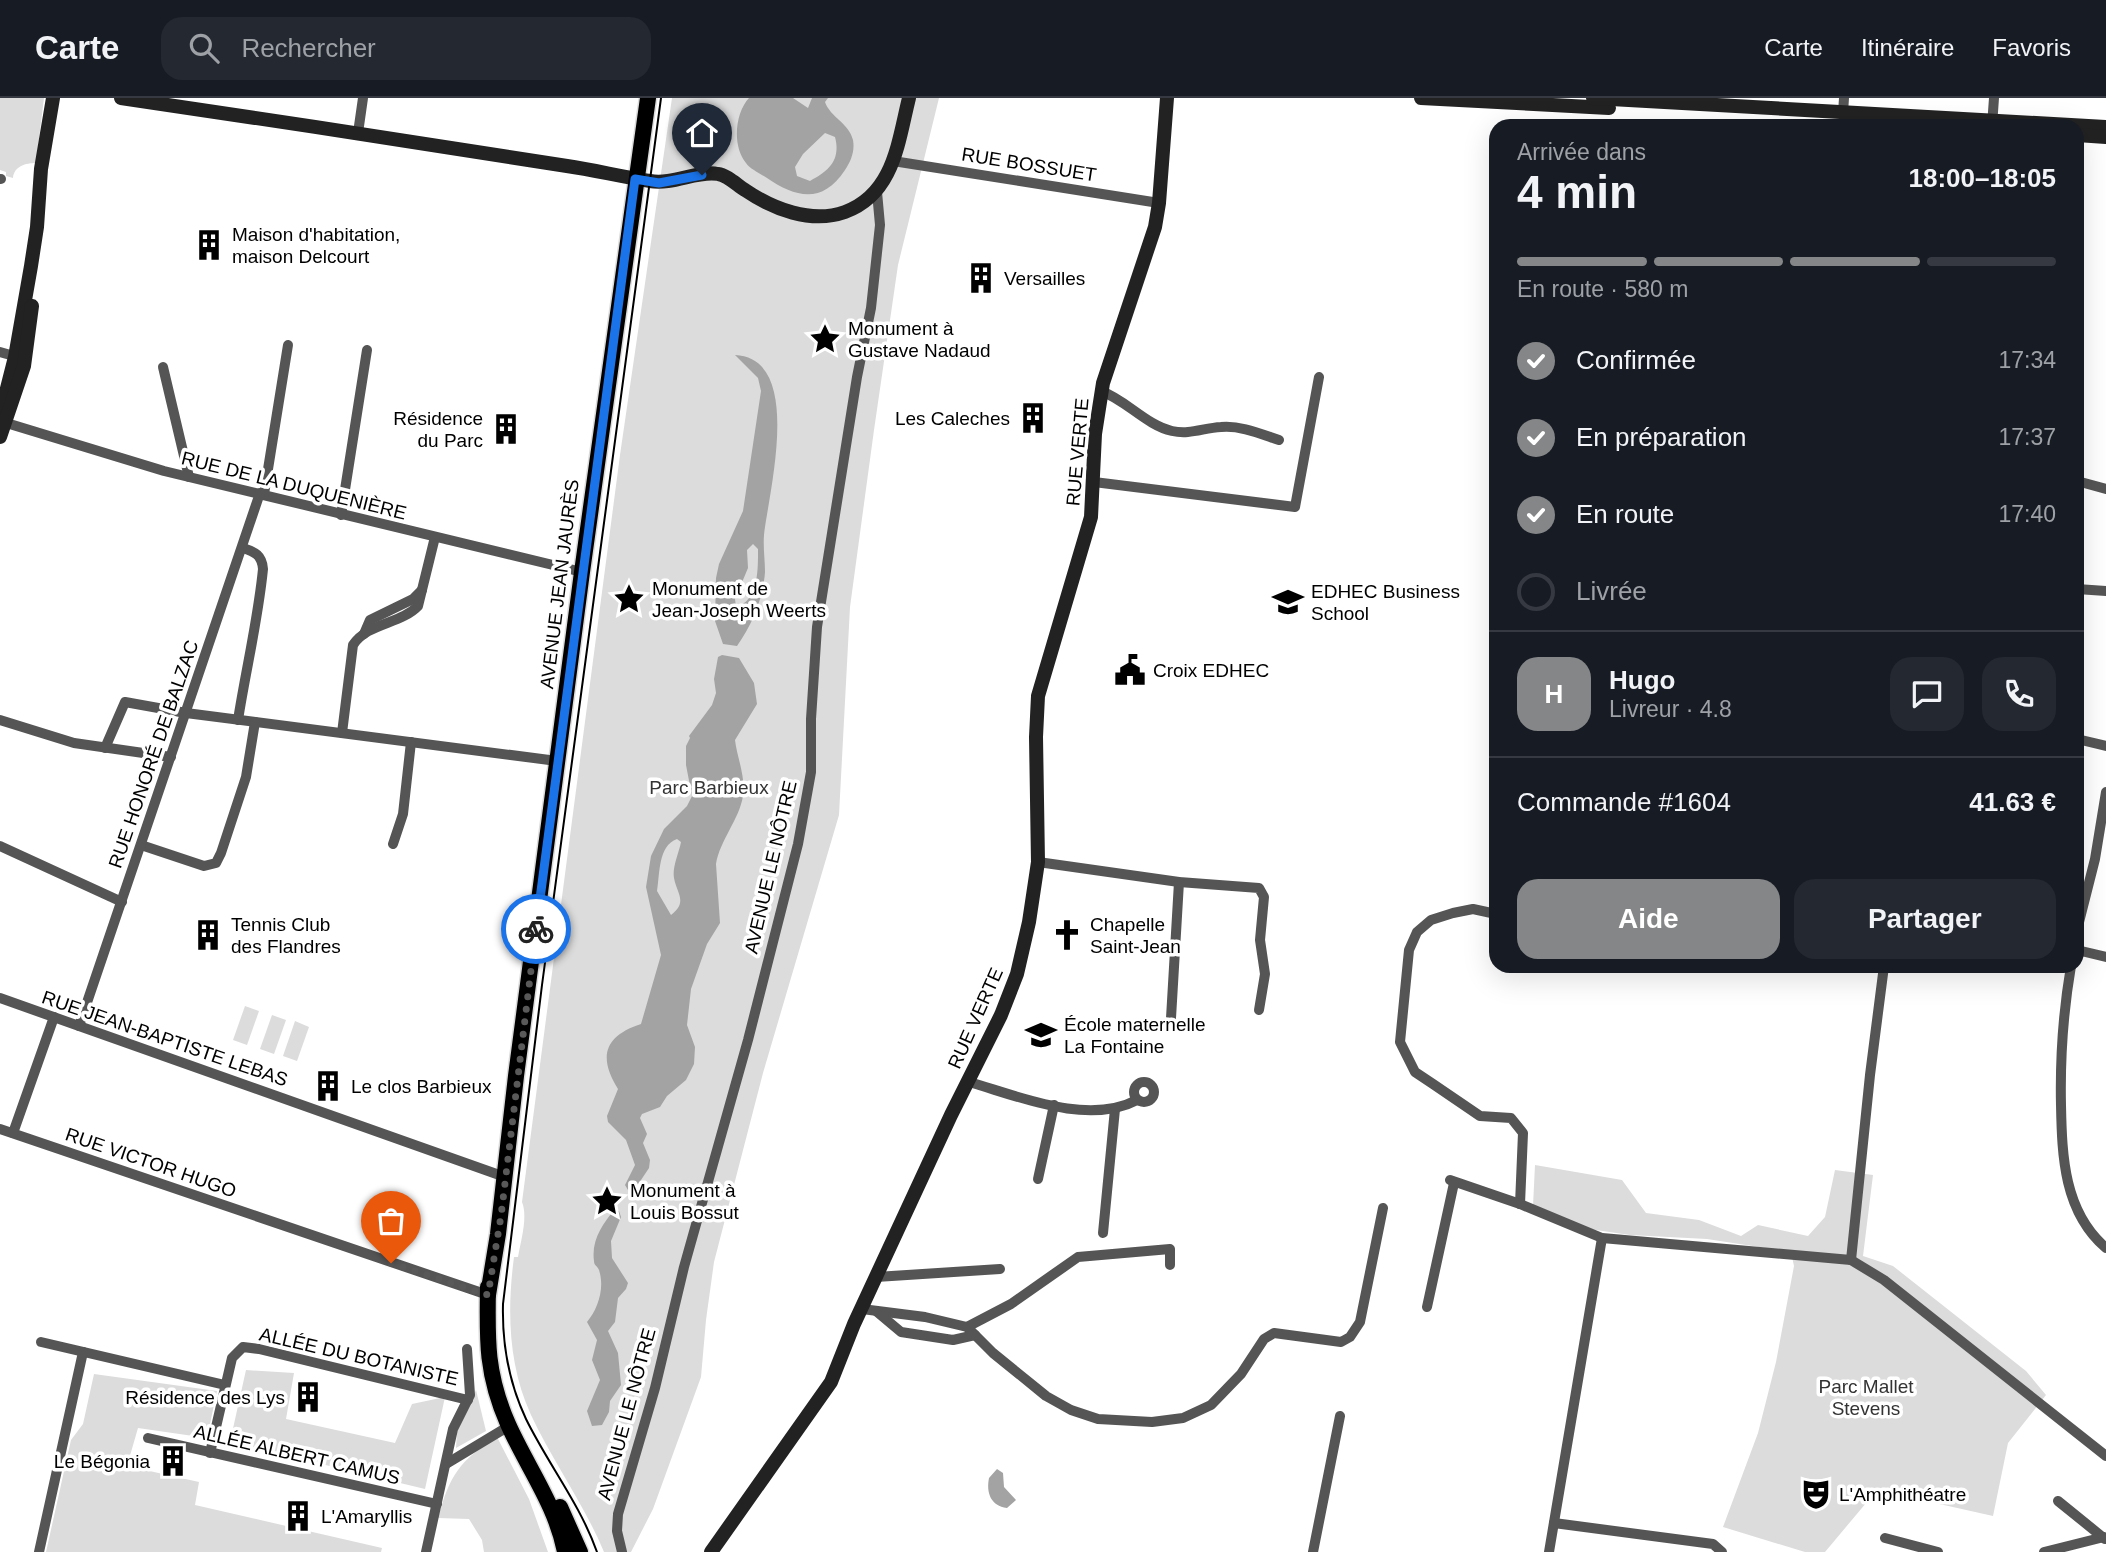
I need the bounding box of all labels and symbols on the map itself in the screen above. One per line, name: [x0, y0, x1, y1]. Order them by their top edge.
pin: [672, 103, 732, 175]
street label: RUE BOSSUET: [960, 143, 1098, 186]
place label: Maison d'habitation, maison Delcourt: [232, 224, 400, 267]
building icon: Maison d'habitation, maison Delcourt: [192, 228, 226, 262]
building icon: Versailles: [964, 261, 998, 295]
place label: Versailles: [1004, 268, 1085, 289]
place label: Monument à Gustave Nadaud: [848, 318, 991, 361]
place icon: Monument à Gustave Nadaud: [808, 322, 842, 356]
street label: RUE VERTE: [1062, 397, 1093, 507]
building icon: Les Caleches: [1016, 401, 1050, 435]
place label: Résidence du Parc: [393, 408, 483, 451]
place label: Les Caleches: [895, 408, 1010, 429]
building icon: Résidence du Parc: [489, 412, 523, 446]
street label: RUE DE LA DUQUENIÈRE: [179, 447, 409, 524]
street label: AVENUE JEAN JAURÈS: [536, 478, 583, 690]
place label: Monument de Jean-Joseph Weerts: [652, 578, 826, 621]
place label: EDHEC Business School: [1311, 581, 1460, 624]
place icon: Monument de Jean-Joseph Weerts: [612, 582, 646, 616]
school or university icon: EDHEC Business School: [1271, 585, 1305, 619]
street label: RUE HONORÉ DE BALZAC: [105, 637, 202, 871]
public building icon: Croix EDHEC: [1113, 653, 1147, 687]
place label: Croix EDHEC: [1153, 660, 1269, 681]
park label: Parc Barbieux: [649, 777, 769, 798]
street label: AVENUE LE NÔTRE: [740, 779, 801, 956]
courier: [501, 894, 571, 964]
place label: Tennis Club des Flandres: [231, 914, 341, 957]
place label: Chapelle Saint-Jean: [1090, 914, 1181, 957]
building icon: Tennis Club des Flandres: [191, 918, 225, 952]
church icon: Chapelle Saint-Jean: [1050, 918, 1084, 952]
street label: RUE VERTE: [944, 964, 1007, 1072]
street label: RUE JEAN-BAPTISTE LEBAS: [39, 986, 291, 1091]
place label: École maternelle La Fontaine: [1064, 1014, 1206, 1057]
school or university icon: École maternelle La Fontaine: [1024, 1018, 1058, 1052]
building icon: Le clos Barbieux: [311, 1069, 345, 1103]
place label: Le clos Barbieux: [351, 1076, 492, 1097]
street label: RUE VICTOR HUGO: [63, 1123, 239, 1202]
place label: Monument à Louis Bossut: [630, 1180, 740, 1223]
place icon: Monument à Louis Bossut: [590, 1184, 624, 1218]
pin: [361, 1191, 421, 1263]
street label: ALLÉE DU BOTANISTE: [257, 1323, 460, 1390]
street label: AVENUE LE NÔTRE: [593, 1326, 660, 1502]
park label: Parc Mallet Stevens: [1818, 1376, 1914, 1419]
building icon: Résidence des Lys: [291, 1380, 325, 1414]
place label: Résidence des Lys: [125, 1387, 285, 1408]
street label: ALLÉE ALBERT CAMUS: [192, 1421, 402, 1488]
building icon: Le Bégonia: [156, 1444, 190, 1478]
place label: Le Bégonia: [54, 1451, 150, 1472]
theatre icon: L'Amphithéatre: [1799, 1477, 1833, 1511]
place label: L'Amphithéatre: [1839, 1484, 1966, 1505]
building icon: L'Amaryllis: [281, 1499, 315, 1533]
place label: L'Amaryllis: [321, 1506, 412, 1527]

